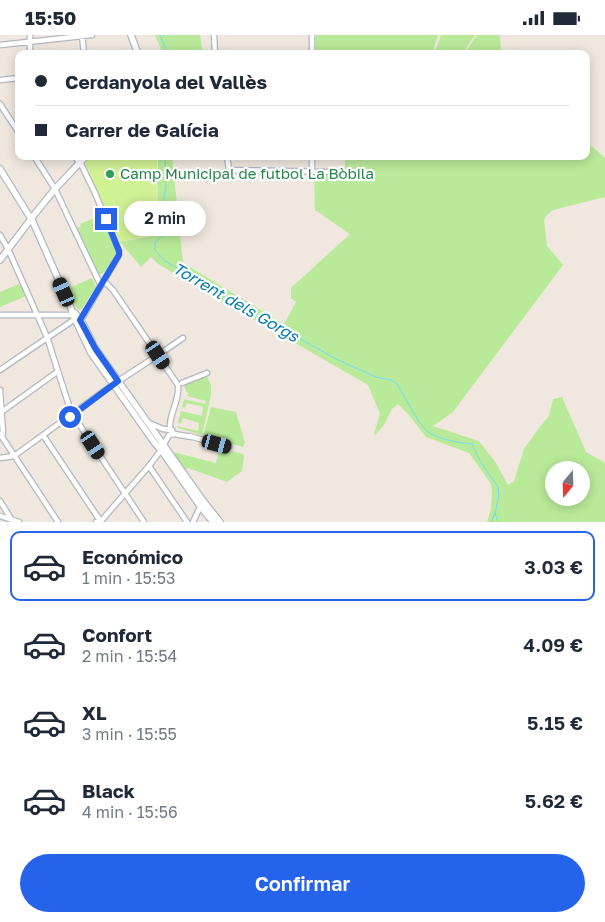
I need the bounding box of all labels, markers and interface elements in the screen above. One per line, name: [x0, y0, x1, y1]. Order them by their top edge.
text: 15:50: [25, 6, 76, 29]
text: Cerdanyola del Vallès: [65, 70, 267, 93]
text: Carrer de Galícia: [65, 118, 219, 141]
place label: Camp Municipal de futbol La Bòbila: [120, 164, 374, 182]
marker: Camp Municipal de futbol La Bòbila: [104, 168, 116, 180]
callout: 2 min: [124, 201, 206, 237]
route end: [95, 208, 117, 230]
text: 2 min: [144, 208, 186, 228]
water label: Torrent dels Gorgs: [170, 258, 304, 347]
car: [51, 275, 76, 309]
car: [143, 338, 172, 372]
route start: [59, 406, 81, 428]
car: [78, 428, 107, 462]
car: [200, 433, 233, 455]
north arrow: [545, 461, 590, 506]
map controls: [545, 461, 590, 506]
icon: car: [22, 544, 67, 589]
text: Económico: [82, 545, 183, 568]
text: 3.03 €: [524, 555, 583, 578]
text: 1 min · 15:53: [82, 568, 175, 588]
icon: car: [22, 622, 67, 667]
text: Confort: [82, 623, 152, 646]
text: 4.09 €: [523, 633, 583, 656]
text: 2 min · 15:54: [82, 646, 177, 666]
icon: car: [22, 700, 67, 745]
text: XL: [82, 701, 107, 724]
text: 5.15 €: [527, 711, 583, 734]
text: 3 min · 15:55: [82, 724, 177, 744]
icon: car: [22, 778, 67, 823]
text: Black: [82, 779, 135, 802]
text: 5.62 €: [525, 789, 583, 812]
text: 4 min · 15:56: [82, 802, 178, 822]
button: Confirmar: [20, 854, 585, 912]

